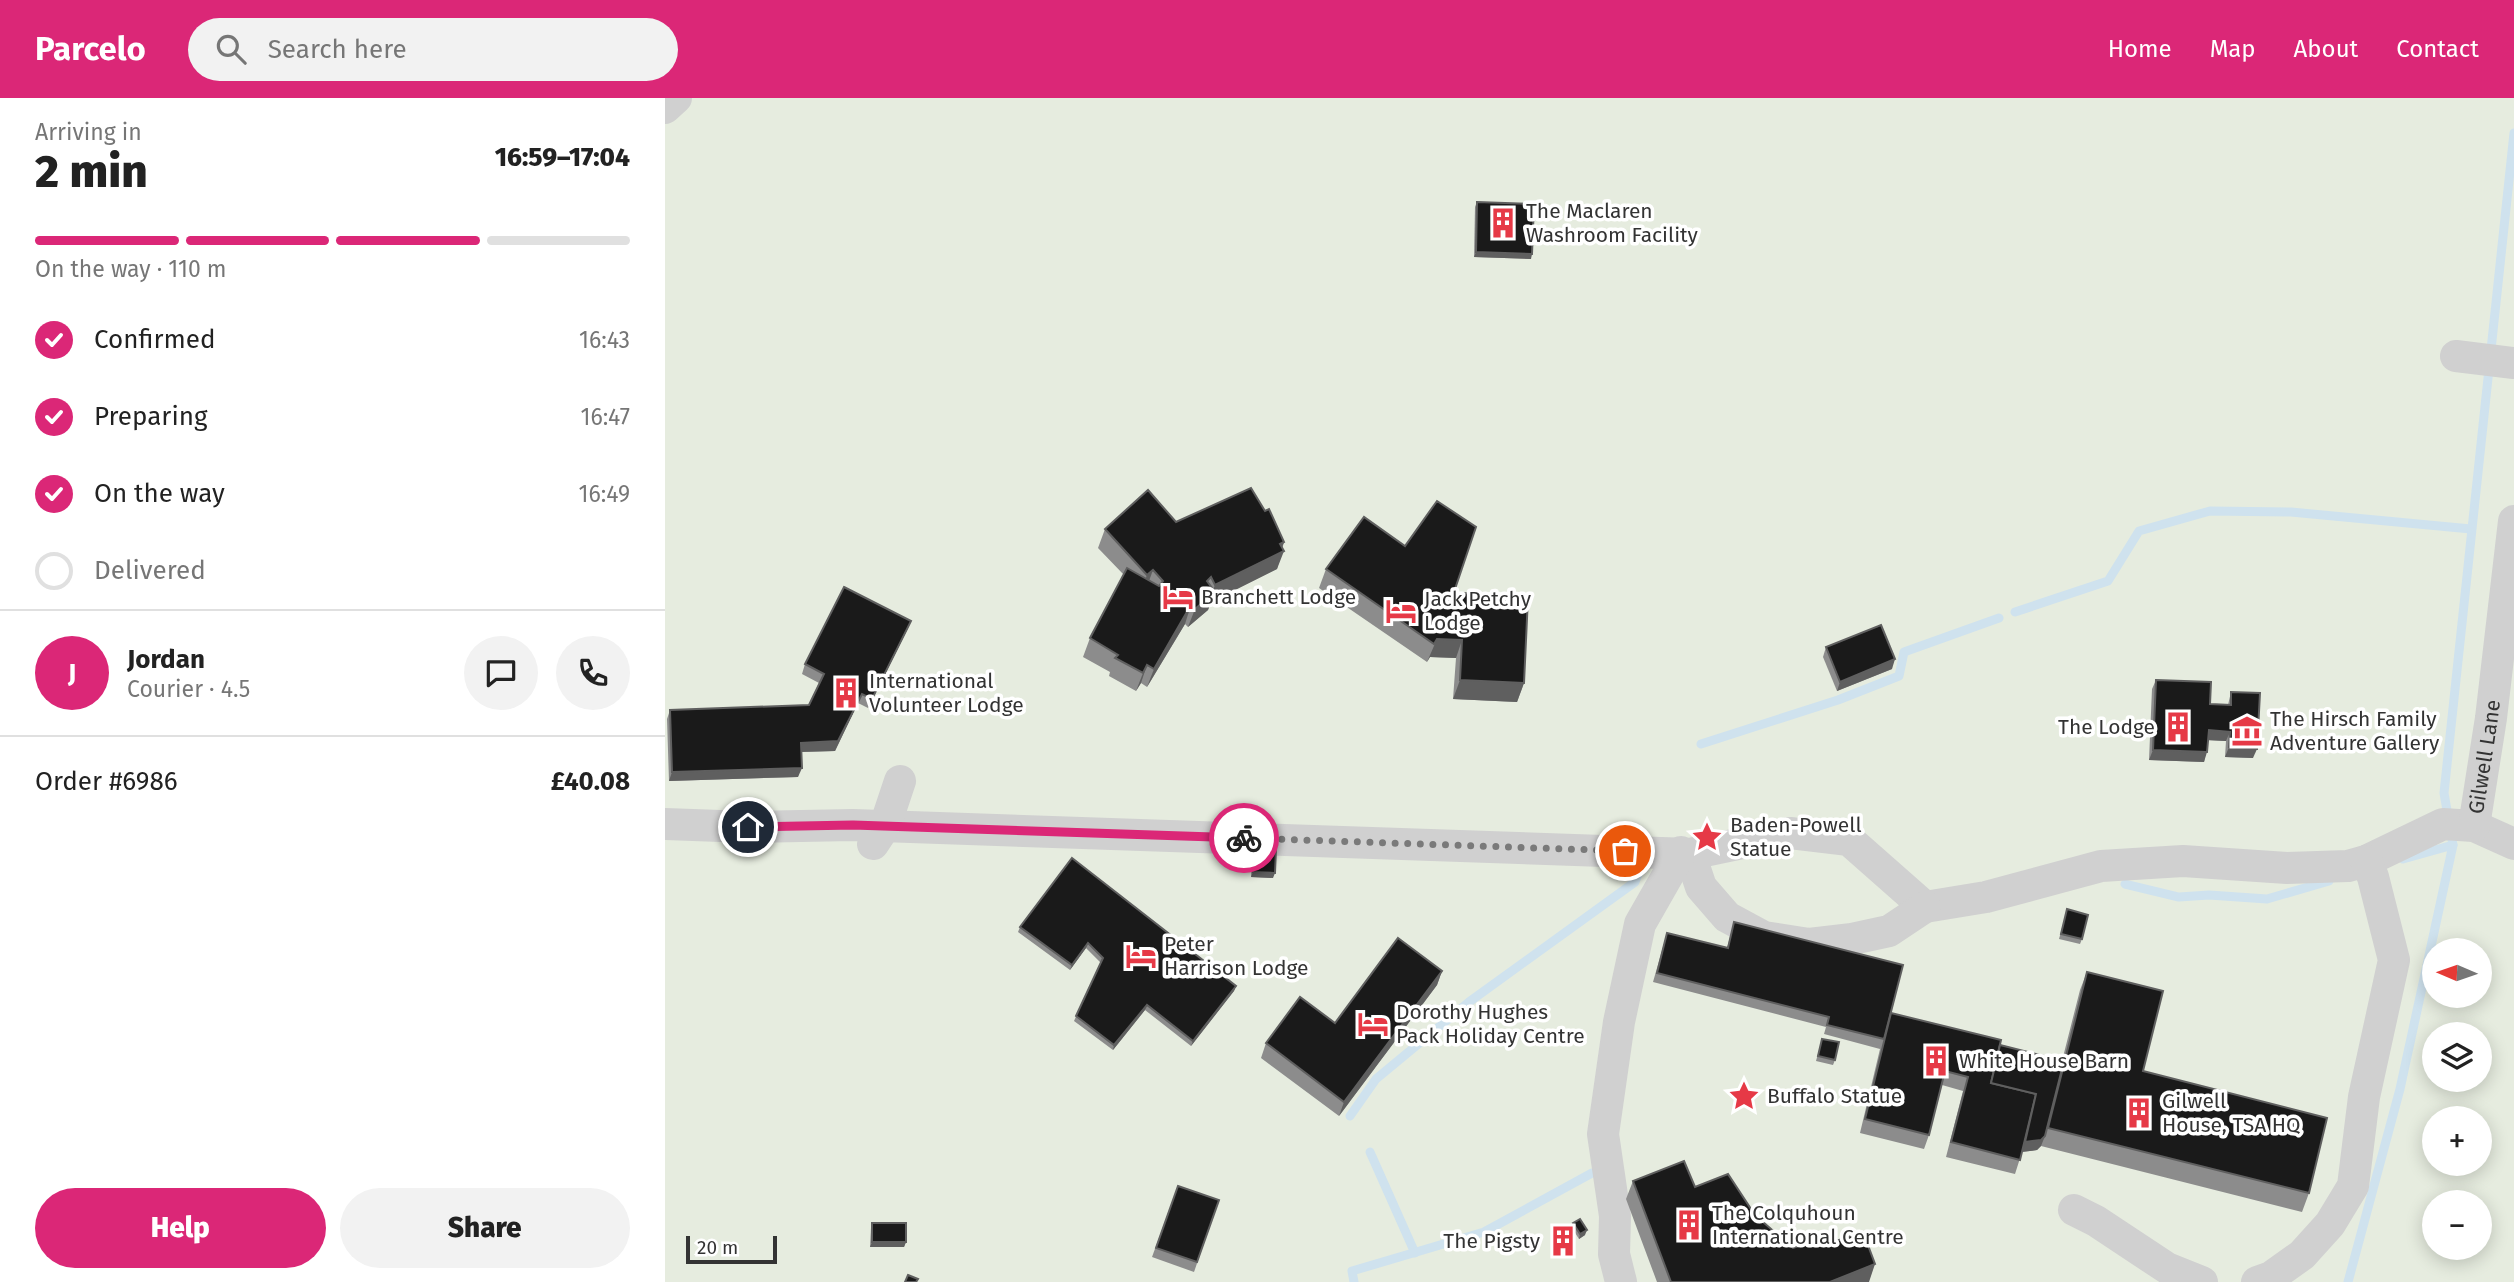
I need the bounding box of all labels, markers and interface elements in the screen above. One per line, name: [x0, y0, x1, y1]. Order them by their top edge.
search box: [188, 18, 678, 81]
text: Parcelo: [35, 29, 146, 69]
icon: search: [212, 30, 250, 68]
text: Search here: [268, 34, 407, 65]
text: Home: [2108, 35, 2172, 63]
text: Map: [2210, 35, 2256, 63]
text: About: [2294, 35, 2358, 63]
text: Contact: [2396, 35, 2479, 63]
text: Arriving in: [35, 118, 142, 146]
text: 16:59–17:04: [495, 142, 630, 173]
text: 2 min: [35, 144, 148, 199]
place label: The Maclaren Washroom Facility: [1526, 198, 1699, 248]
building icon: The Maclaren Washroom Facility: [1486, 206, 1520, 240]
text: On the way · 110 m: [35, 255, 227, 283]
icon: check: [35, 321, 73, 359]
text: Confirmed: [94, 324, 215, 355]
text: 16:43: [579, 326, 630, 354]
icon: check: [35, 398, 73, 436]
text: Preparing: [94, 401, 207, 432]
text: 16:47: [580, 403, 630, 431]
icon: check: [35, 475, 73, 513]
text: On the way: [94, 478, 225, 509]
text: 16:49: [579, 480, 630, 508]
text: Delivered: [94, 555, 206, 586]
hotel icon: Branchett Lodge: [1161, 580, 1195, 614]
place label: Branchett Lodge: [1201, 584, 1356, 610]
place label: Jack Petchy Lodge: [1424, 586, 1532, 636]
hotel icon: Jack Petchy Lodge: [1384, 594, 1418, 628]
button: chat: [464, 636, 538, 710]
button: phone: [556, 636, 630, 710]
text: Jordan: [127, 644, 205, 675]
text: J: [68, 658, 76, 689]
place label: International Volunteer Lodge: [869, 668, 1024, 718]
text: Courier · 4.5: [127, 675, 250, 703]
building icon: International Volunteer Lodge: [829, 676, 863, 710]
street label: Gilwell Lane: [2463, 698, 2506, 816]
place label: The Hirsch Family Adventure Gallery: [2270, 706, 2440, 756]
building icon: The Lodge: [2161, 710, 2195, 744]
place label: The Lodge: [2058, 714, 2155, 740]
museum icon: The Hirsch Family Adventure Gallery: [2230, 714, 2264, 748]
text: Order #6986: [35, 766, 178, 797]
text: £40.08: [551, 766, 630, 797]
pin: [718, 797, 778, 857]
courier: [1209, 803, 1279, 873]
icon: home: [729, 808, 767, 846]
place label: Baden-Powell Statue: [1730, 812, 1862, 862]
icon: bike: [1225, 819, 1263, 857]
place icon: Baden-Powell Statue: [1690, 820, 1724, 854]
pin: [1595, 821, 1655, 881]
icon: bag: [1606, 832, 1644, 870]
place label: Peter Harrison Lodge: [1164, 931, 1309, 981]
north arrow: [2422, 938, 2492, 1008]
map controls: [2422, 938, 2492, 1260]
hotel icon: Peter Harrison Lodge: [1124, 939, 1158, 973]
place label: Dorothy Hughes Pack Holiday Centre: [1396, 999, 1585, 1049]
hotel icon: Dorothy Hughes Pack Holiday Centre: [1356, 1007, 1390, 1041]
button: layers: [2422, 1022, 2492, 1092]
building icon: White House Barn: [1919, 1044, 1953, 1078]
place label: White House Barn: [1959, 1048, 2129, 1074]
place icon: Buffalo Statue: [1727, 1079, 1761, 1113]
place label: Buffalo Statue: [1767, 1083, 1902, 1109]
place label: Gilwell House, TSA HQ: [2162, 1088, 2301, 1138]
building icon: Gilwell House, TSA HQ: [2122, 1096, 2156, 1130]
button: +: [2422, 1106, 2492, 1176]
button: Help: [35, 1188, 326, 1268]
button: Share: [340, 1188, 630, 1268]
button: −: [2422, 1190, 2492, 1260]
place label: The Colquhoun International Centre: [1712, 1200, 1904, 1250]
building icon: The Colquhoun International Centre: [1672, 1208, 1706, 1242]
building icon: The Pigsty: [1546, 1224, 1580, 1258]
place label: The Pigsty: [1443, 1228, 1541, 1254]
scale bar: [686, 1233, 777, 1265]
text: 20 m: [697, 1236, 738, 1259]

